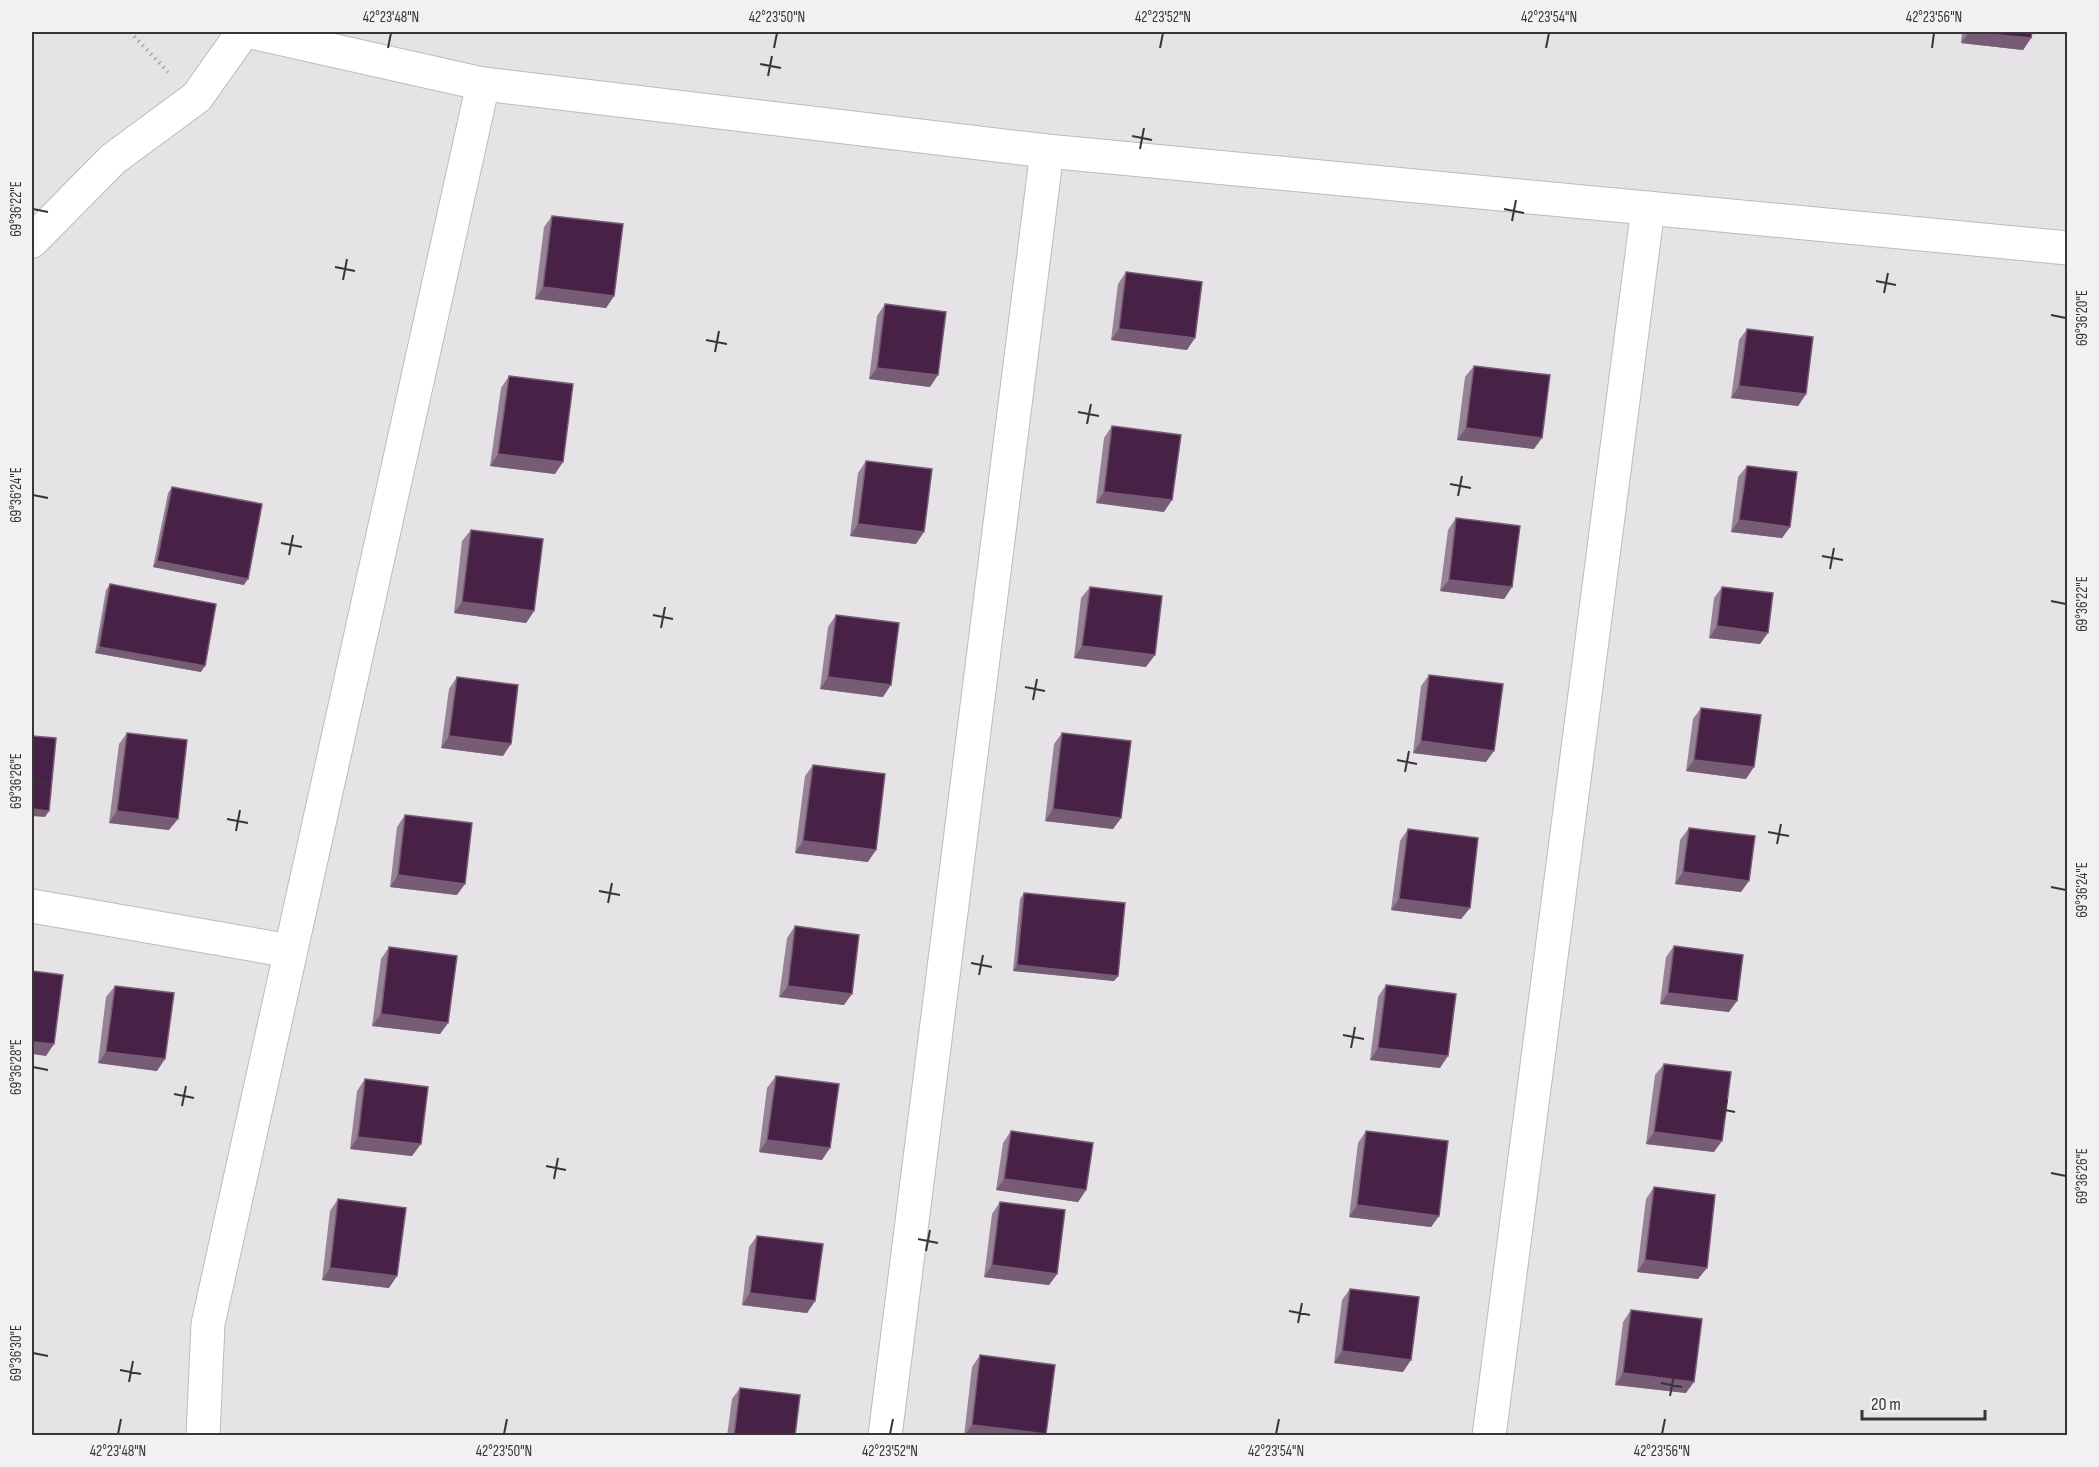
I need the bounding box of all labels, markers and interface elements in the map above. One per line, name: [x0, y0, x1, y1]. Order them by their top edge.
text: 42°23'48"N: [363, 8, 419, 27]
text: 42°23'50"N: [749, 8, 805, 27]
text: 42°23'52"N: [1135, 8, 1191, 27]
text: 42°23'54"N: [1521, 8, 1577, 27]
text: 42°23'56"N: [1906, 8, 1962, 27]
text: 69°36'22"E: [7, 181, 26, 237]
text: 69°36'20"E: [2073, 290, 2092, 346]
text: 69°36'24"E: [7, 467, 26, 523]
text: 69°36'22"E: [2073, 576, 2092, 632]
text: 69°36'26"E: [7, 753, 26, 809]
text: 69°36'24"E: [2073, 862, 2092, 918]
text: 69°36'28"E: [7, 1039, 26, 1095]
text: 69°36'26"E: [2073, 1148, 2092, 1204]
text: 69°36'30"E: [7, 1325, 26, 1381]
scale bar: [1862, 1383, 1985, 1421]
text: 20 m: [1871, 1394, 1901, 1415]
text: 42°23'48"N: [90, 1442, 146, 1461]
text: 42°23'50"N: [476, 1442, 532, 1461]
text: 42°23'52"N: [862, 1442, 918, 1461]
text: 42°23'54"N: [1248, 1442, 1304, 1461]
text: 42°23'56"N: [1634, 1442, 1690, 1461]

